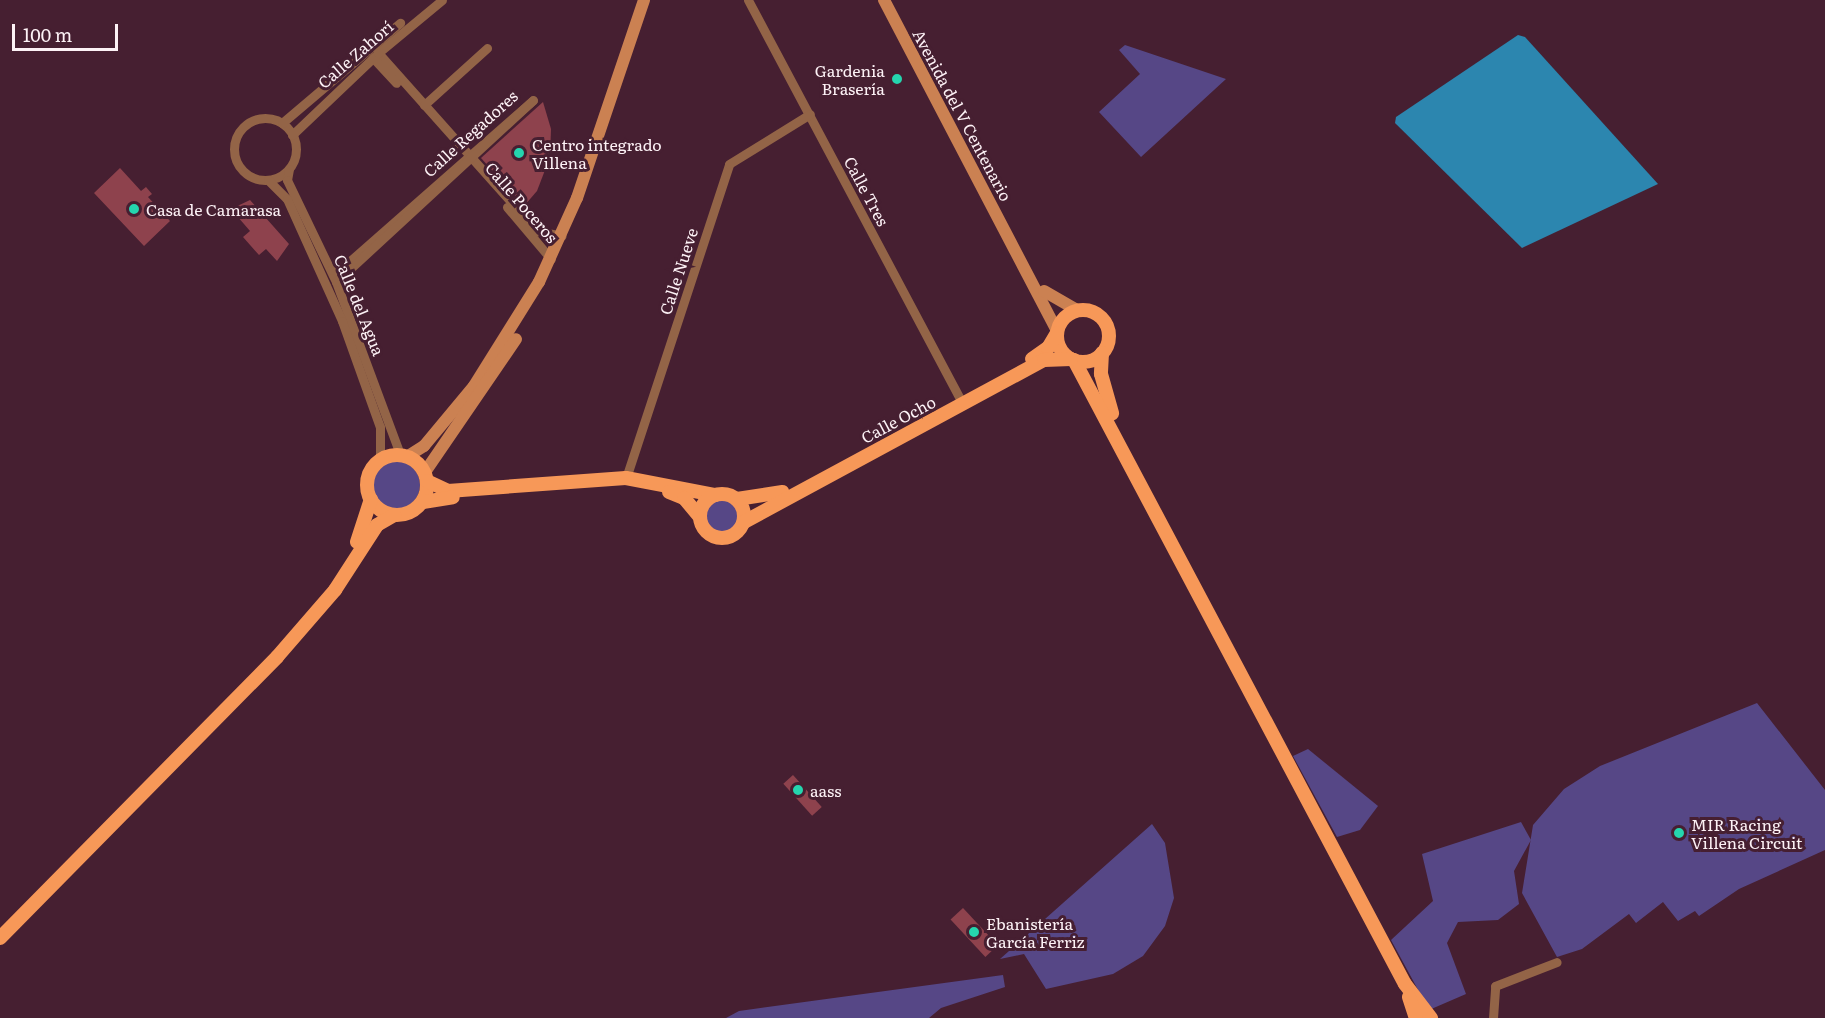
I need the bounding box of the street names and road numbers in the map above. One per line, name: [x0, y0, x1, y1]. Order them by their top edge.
street label: Calle Zahorí: [313, 16, 397, 92]
street label: Avenida del V Centenario: [910, 26, 1016, 204]
street label: Calle Regadores: [419, 86, 521, 180]
street label: Calle Tres: [841, 153, 893, 229]
street label: Calle Poceros: [482, 158, 562, 246]
street label: Calle Nueve: [655, 225, 701, 317]
street label: Calle del Agua: [331, 252, 389, 358]
street label: Calle Ocho: [857, 391, 939, 447]

